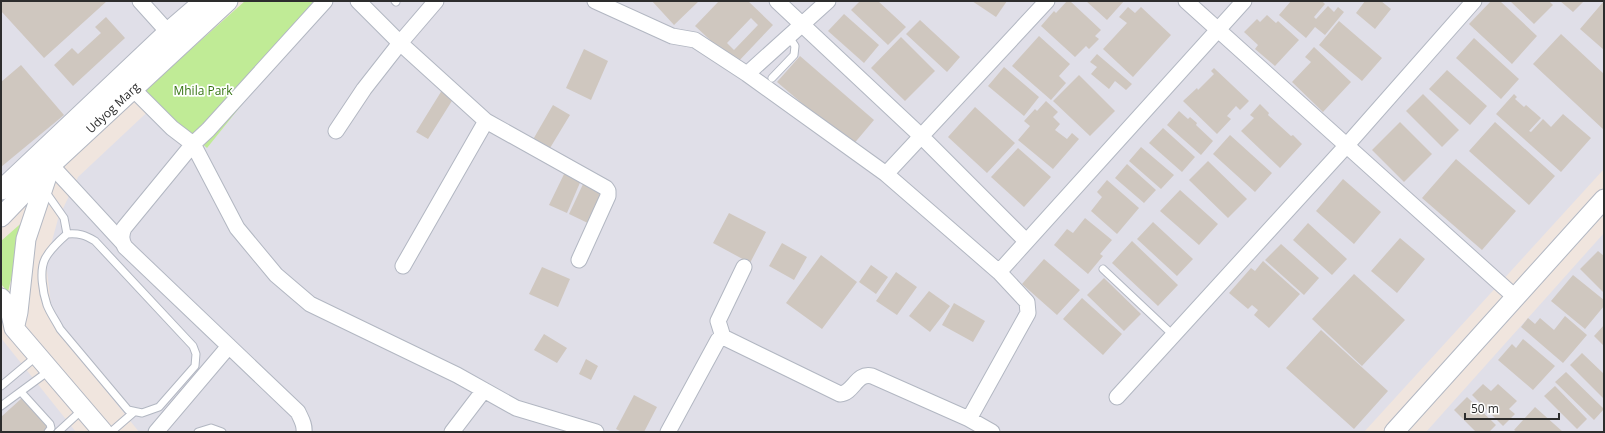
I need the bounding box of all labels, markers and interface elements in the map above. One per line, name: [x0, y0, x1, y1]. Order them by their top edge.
street label: Udyog Marg: [82, 78, 144, 137]
park label: Mhila Park: [173, 82, 233, 99]
scale bar: [1465, 395, 1559, 421]
text: 50 m: [1471, 400, 1499, 417]

